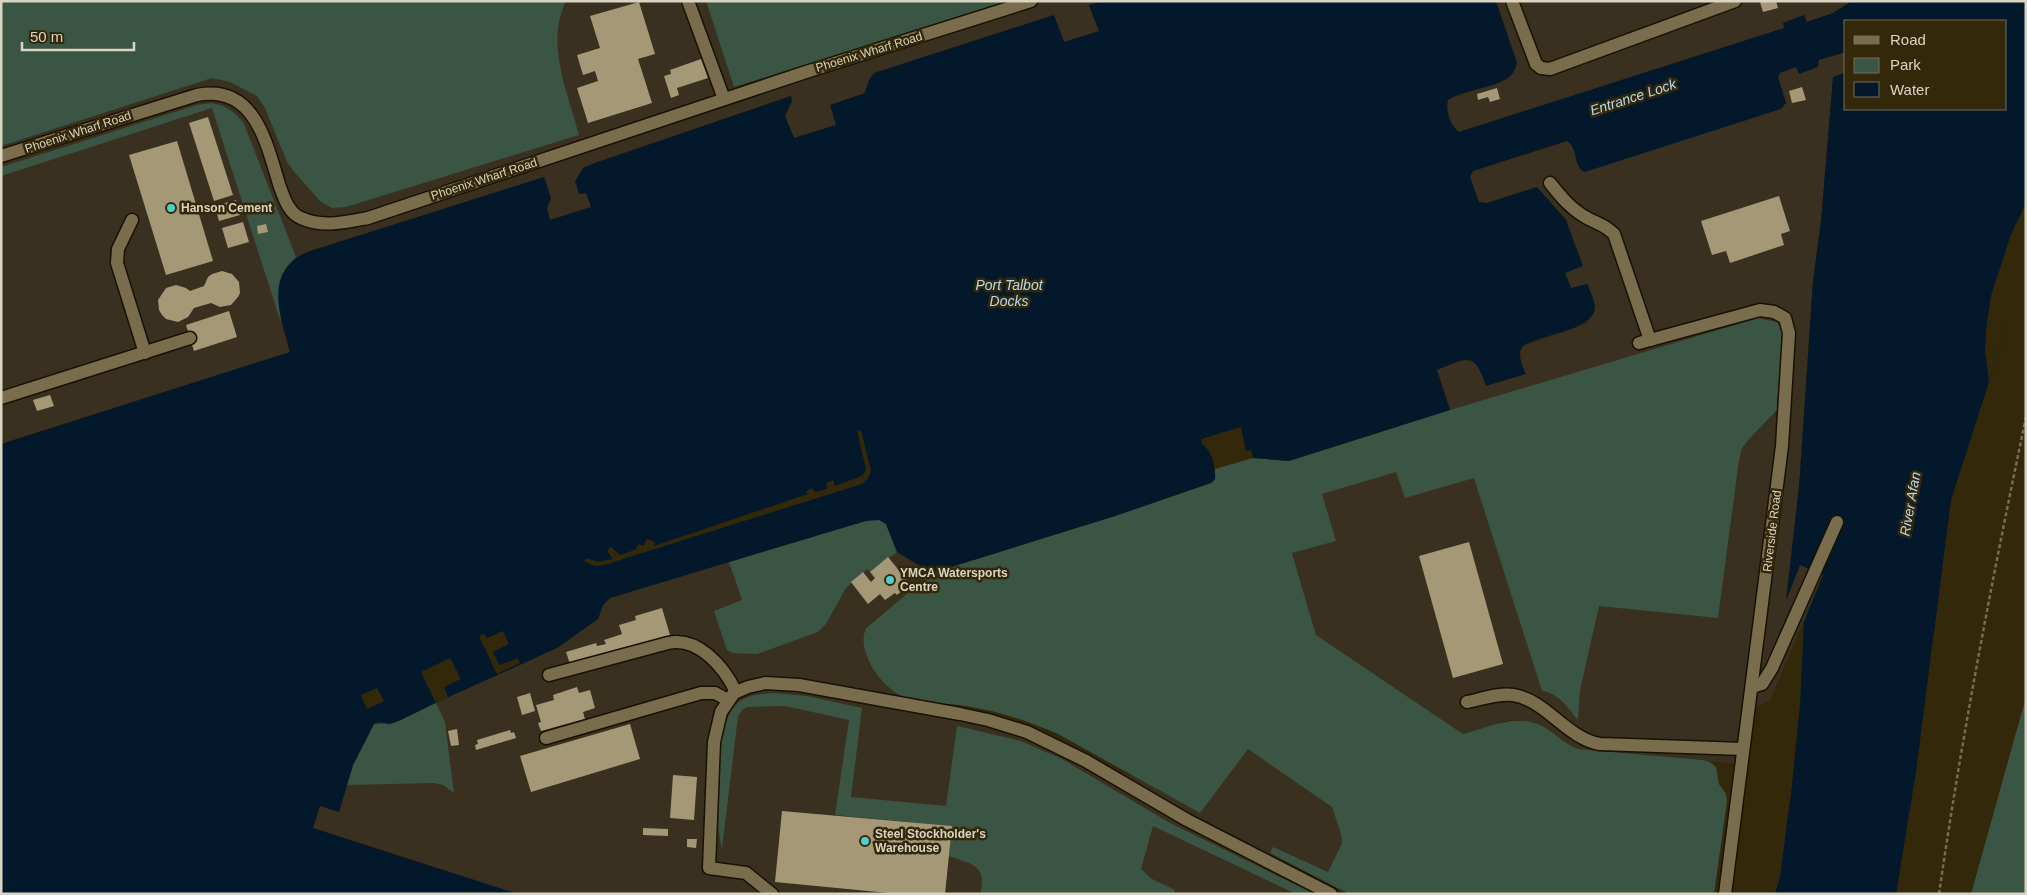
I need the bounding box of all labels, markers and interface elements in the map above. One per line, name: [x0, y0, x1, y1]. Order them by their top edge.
scale bar: [22, 20, 135, 52]
legend: [1844, 20, 2007, 110]
text: 50 m: [30, 28, 63, 45]
street label: Phoenix Wharf Road: [814, 29, 924, 75]
text: Road: [1890, 31, 1926, 48]
text: Park: [1890, 56, 1921, 73]
water label: Entrance Lock: [1588, 75, 1679, 118]
text: Water: [1890, 81, 1929, 98]
street label: Phoenix Wharf Road: [23, 108, 133, 156]
street label: Phoenix Wharf Road: [429, 155, 539, 203]
place label: Hanson Cement: [181, 201, 272, 215]
marker: Hanson Cement: [165, 202, 177, 214]
water label: Port Talbot Docks: [975, 277, 1044, 309]
water label: River Afan: [1896, 470, 1924, 537]
street label: Riverside Road: [1760, 489, 1784, 573]
place label: YMCA Watersports Centre: [900, 566, 1008, 594]
marker: YMCA Watersports Centre: [884, 574, 896, 586]
place label: Steel Stockholder's Warehouse: [875, 827, 986, 855]
marker: Steel Stockholder's Warehouse: [859, 835, 871, 847]

